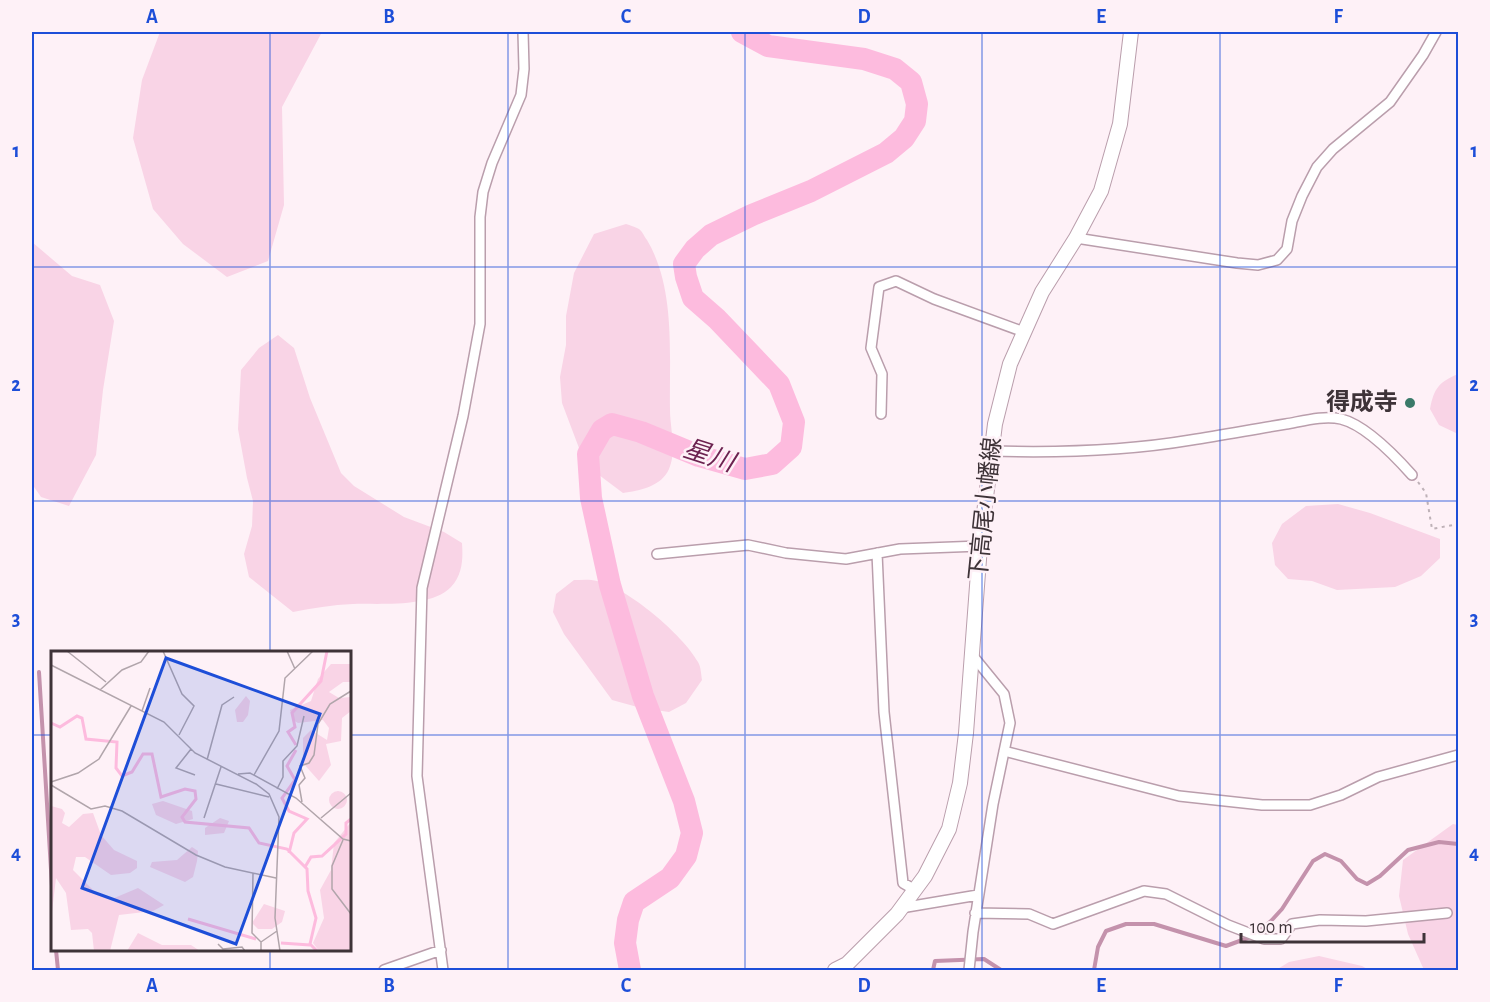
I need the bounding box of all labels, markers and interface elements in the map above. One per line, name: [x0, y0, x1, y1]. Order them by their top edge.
text: A: [146, 7, 158, 27]
text: B: [383, 7, 395, 27]
text: C: [621, 7, 632, 27]
text: D: [857, 7, 871, 27]
text: E: [1096, 7, 1106, 27]
text: F: [1333, 7, 1343, 27]
text: 1: [12, 141, 20, 161]
text: 1: [1470, 141, 1478, 161]
text: 2: [11, 375, 21, 395]
text: 2: [1469, 375, 1479, 395]
place label: 得成寺: [1326, 389, 1398, 415]
marker: 得成寺: [1403, 396, 1417, 410]
water label: 星川: [680, 436, 741, 477]
street label: 下高尾小幡線: [965, 436, 1005, 582]
text: 3: [12, 609, 20, 629]
text: 3: [1470, 609, 1478, 629]
inset map: [51, 651, 351, 951]
text: 4: [11, 843, 21, 863]
text: 4: [1469, 843, 1479, 863]
scale bar: [1241, 906, 1424, 944]
text: 100 m: [1250, 919, 1293, 937]
text: A: [146, 976, 158, 996]
text: B: [383, 976, 395, 996]
text: C: [621, 976, 632, 996]
text: D: [857, 976, 871, 996]
text: E: [1096, 976, 1106, 996]
text: F: [1333, 976, 1343, 996]

